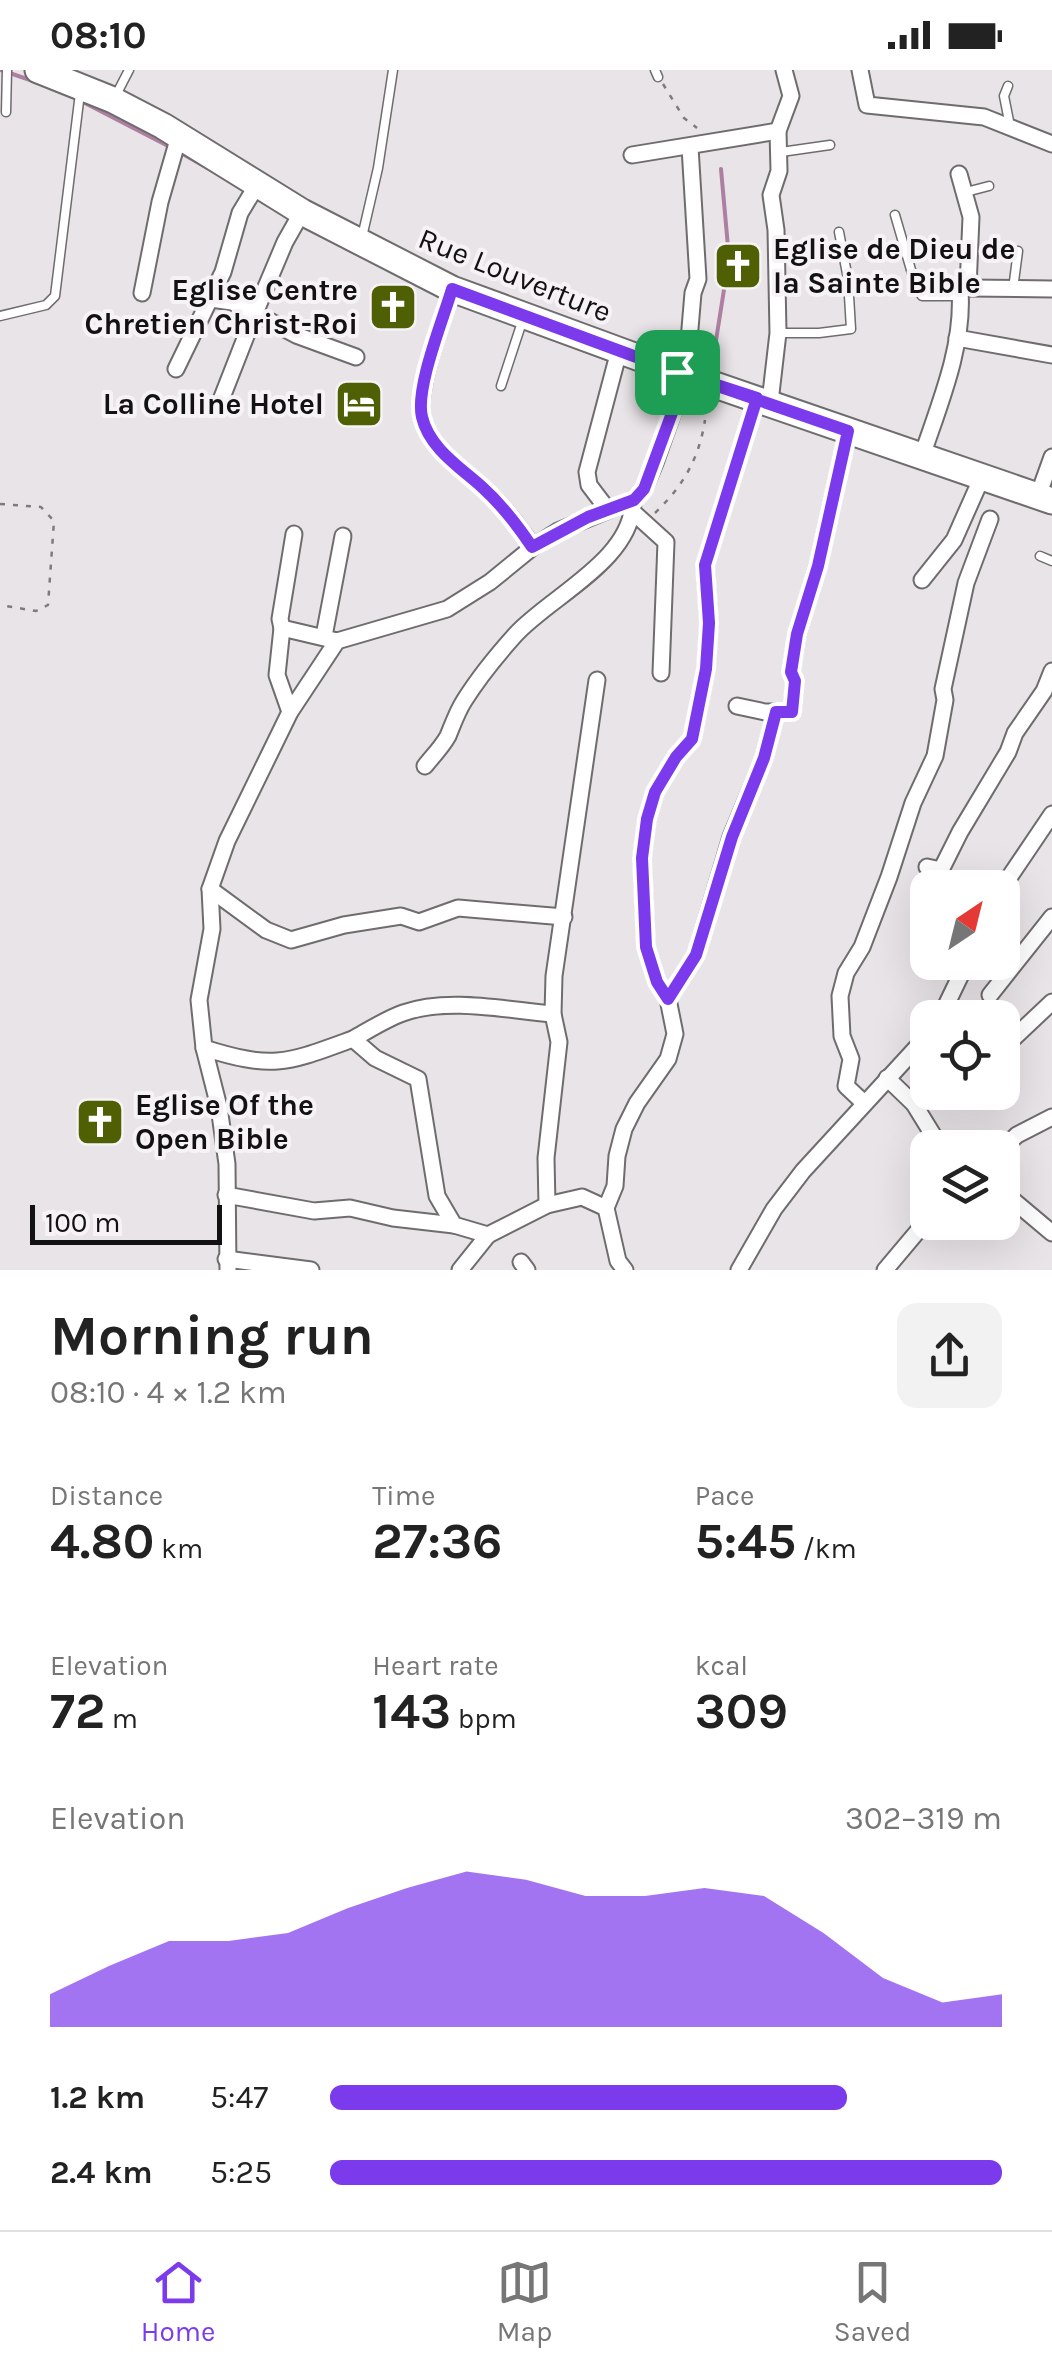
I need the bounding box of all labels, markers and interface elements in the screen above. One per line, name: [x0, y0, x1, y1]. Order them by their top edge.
text: 08:10: [50, 13, 146, 58]
street label: Rue Louverture: [413, 220, 617, 330]
place label: Eglise de Dieu de la Sainte Bible: [773, 231, 1015, 301]
church icon: Eglise de Dieu de la Sainte Bible: [712, 240, 764, 292]
place label: Eglise Centre Chretien Christ-Roi: [84, 272, 358, 342]
church icon: Eglise Centre Chretien Christ-Roi: [367, 281, 419, 333]
pin: [635, 330, 720, 415]
icon: arrive: [650, 345, 705, 400]
hotel icon: La Colline Hotel: [333, 378, 385, 430]
place label: La Colline Hotel: [103, 386, 324, 422]
north arrow: [910, 870, 1020, 980]
map controls: [910, 870, 1020, 1240]
button: locate: [910, 1000, 1020, 1110]
place label: Eglise Of the Open Bible: [135, 1087, 314, 1157]
church icon: Eglise Of the Open Bible: [74, 1096, 126, 1148]
button: layers: [910, 1130, 1020, 1240]
scale bar: [30, 1200, 222, 1244]
text: 100 m: [45, 1206, 120, 1239]
button: share: [897, 1303, 1002, 1408]
text: Morning run: [50, 1304, 374, 1368]
text: 08:10 · 4 × 1.2 km: [50, 1374, 287, 1411]
text: Distance: [50, 1479, 163, 1512]
text: Time: [372, 1479, 435, 1512]
text: Pace: [695, 1479, 754, 1512]
text: 4.80: [50, 1512, 154, 1571]
text: 27:36: [372, 1512, 502, 1571]
text: 5:45: [695, 1512, 796, 1571]
text: km: [154, 1532, 203, 1565]
text: /km: [796, 1532, 857, 1565]
text: Elevation: [50, 1649, 169, 1682]
text: Heart rate: [372, 1649, 499, 1682]
text: kcal: [695, 1649, 748, 1682]
text: 72: [50, 1682, 105, 1741]
text: 143: [372, 1682, 451, 1741]
text: 309: [695, 1682, 788, 1741]
text: m: [105, 1702, 138, 1735]
text: bpm: [451, 1702, 517, 1735]
text: Elevation: [50, 1800, 185, 1837]
text: 302–319 m: [845, 1800, 1002, 1837]
text: 1.2 km: [50, 2079, 145, 2116]
text: 5:47: [210, 2079, 268, 2116]
text: 2.4 km: [50, 2154, 153, 2191]
text: 5:25: [210, 2154, 272, 2191]
tab: Home: [141, 2255, 215, 2348]
tab: Map: [497, 2255, 552, 2348]
tab: Saved: [834, 2255, 911, 2348]

